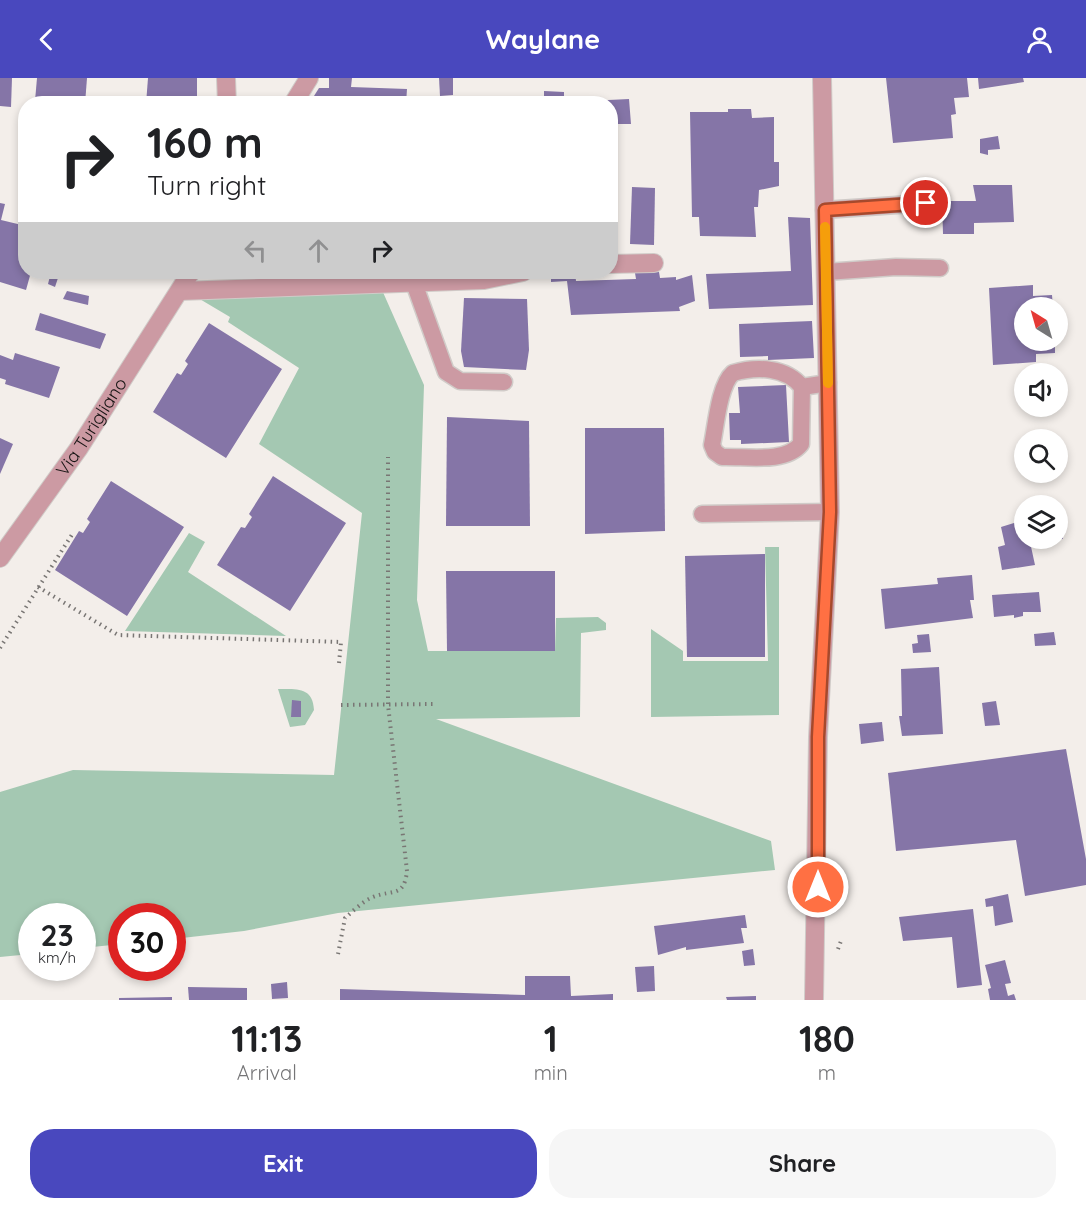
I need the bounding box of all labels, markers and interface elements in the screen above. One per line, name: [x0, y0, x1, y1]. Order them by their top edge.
text: Waylane: [486, 22, 600, 56]
icon: back: [30, 23, 63, 56]
icon: person: [1023, 23, 1056, 56]
text: 160 m: [147, 116, 263, 169]
icon: right: [48, 120, 126, 198]
text: Turn right: [147, 168, 266, 202]
pin: [900, 177, 951, 228]
icon: arrive: [909, 186, 942, 219]
icon: left: [239, 234, 272, 267]
icon: ahead: [302, 234, 335, 267]
icon: right: [365, 234, 398, 267]
north arrow: [1014, 297, 1068, 351]
map controls: [1014, 297, 1068, 549]
button: sound: [1014, 363, 1068, 417]
street label: Via Turigliano: [51, 373, 132, 480]
button: search: [1014, 429, 1068, 483]
button: layers: [1014, 495, 1068, 549]
position arrow: [786, 855, 850, 919]
speed limit sign: 30: [108, 903, 186, 981]
text: 23: [40, 916, 74, 954]
text: km/h: [38, 948, 76, 967]
text: 11:13: [231, 1016, 302, 1061]
text: 1: [544, 1016, 558, 1061]
text: 180: [799, 1016, 855, 1061]
text: Arrival: [237, 1060, 297, 1085]
text: min: [534, 1060, 568, 1085]
text: m: [818, 1060, 836, 1085]
button: Exit: [30, 1129, 537, 1198]
button: Share: [549, 1129, 1056, 1198]

